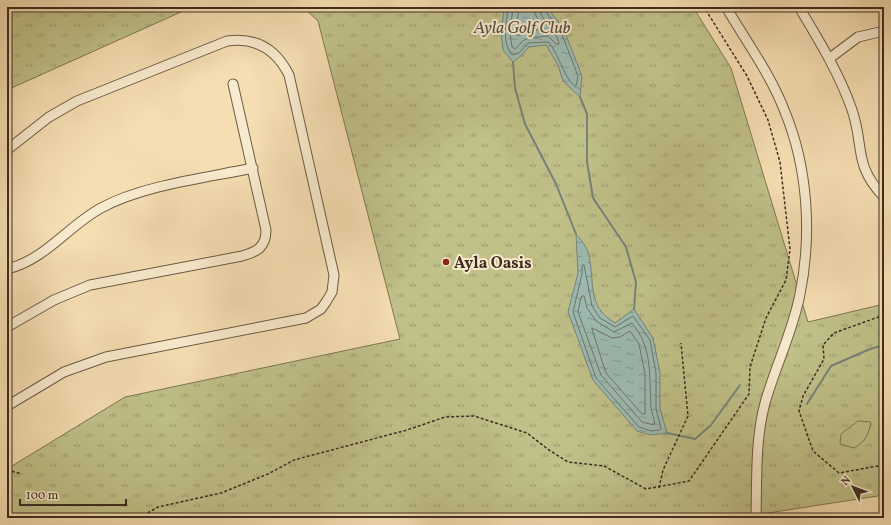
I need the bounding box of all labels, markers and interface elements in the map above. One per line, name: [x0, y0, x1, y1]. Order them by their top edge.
water label: Ayla Golf Club: [473, 17, 571, 40]
place label: Ayla Oasis: [454, 253, 532, 275]
marker: Ayla Oasis: [441, 257, 451, 267]
north arrow: [833, 467, 873, 507]
text: N: [838, 473, 855, 489]
scale bar: [20, 481, 126, 507]
text: 100 m: [26, 488, 59, 504]

